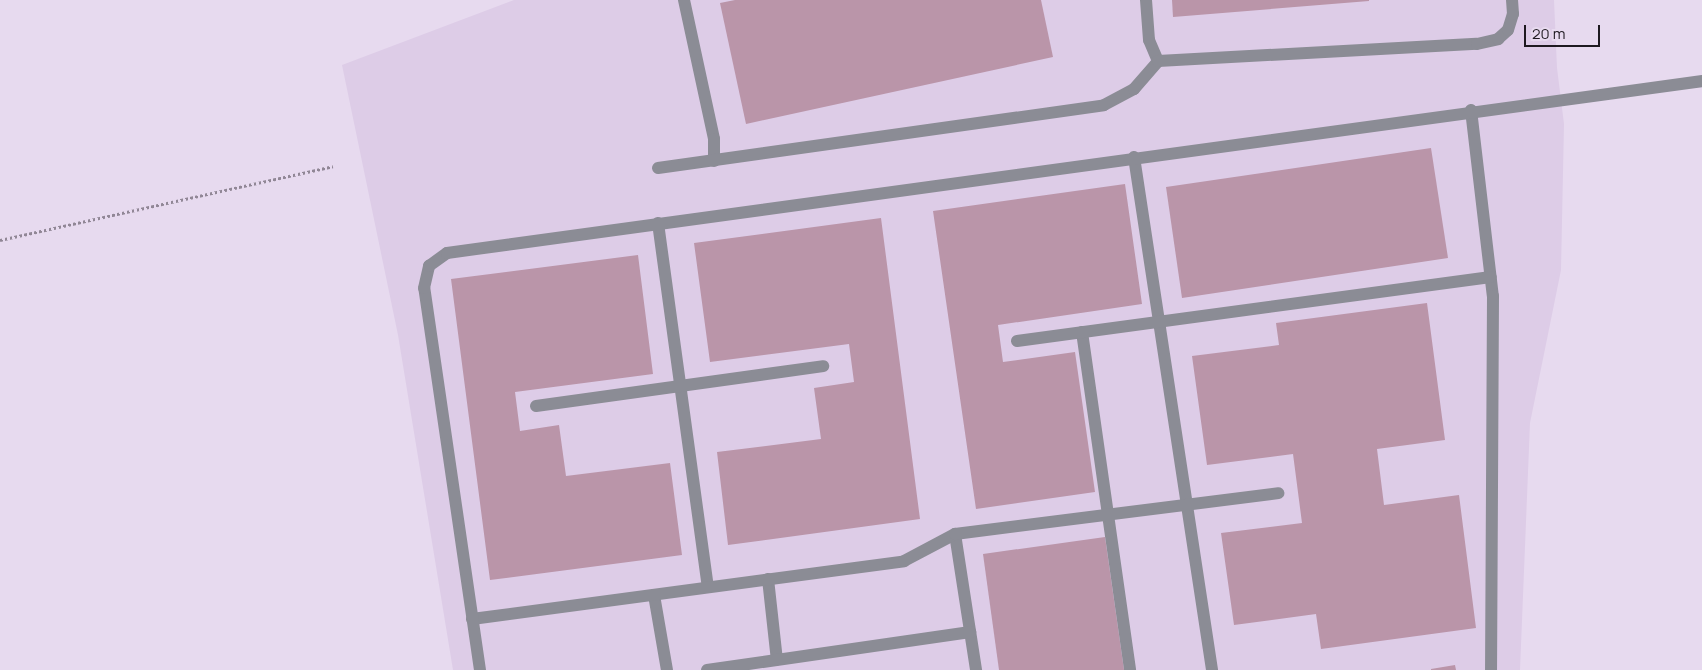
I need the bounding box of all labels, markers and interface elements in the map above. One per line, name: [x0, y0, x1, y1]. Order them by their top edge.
scale bar: [1527, 15, 1603, 47]
text: 20 m: [1532, 23, 1565, 44]

